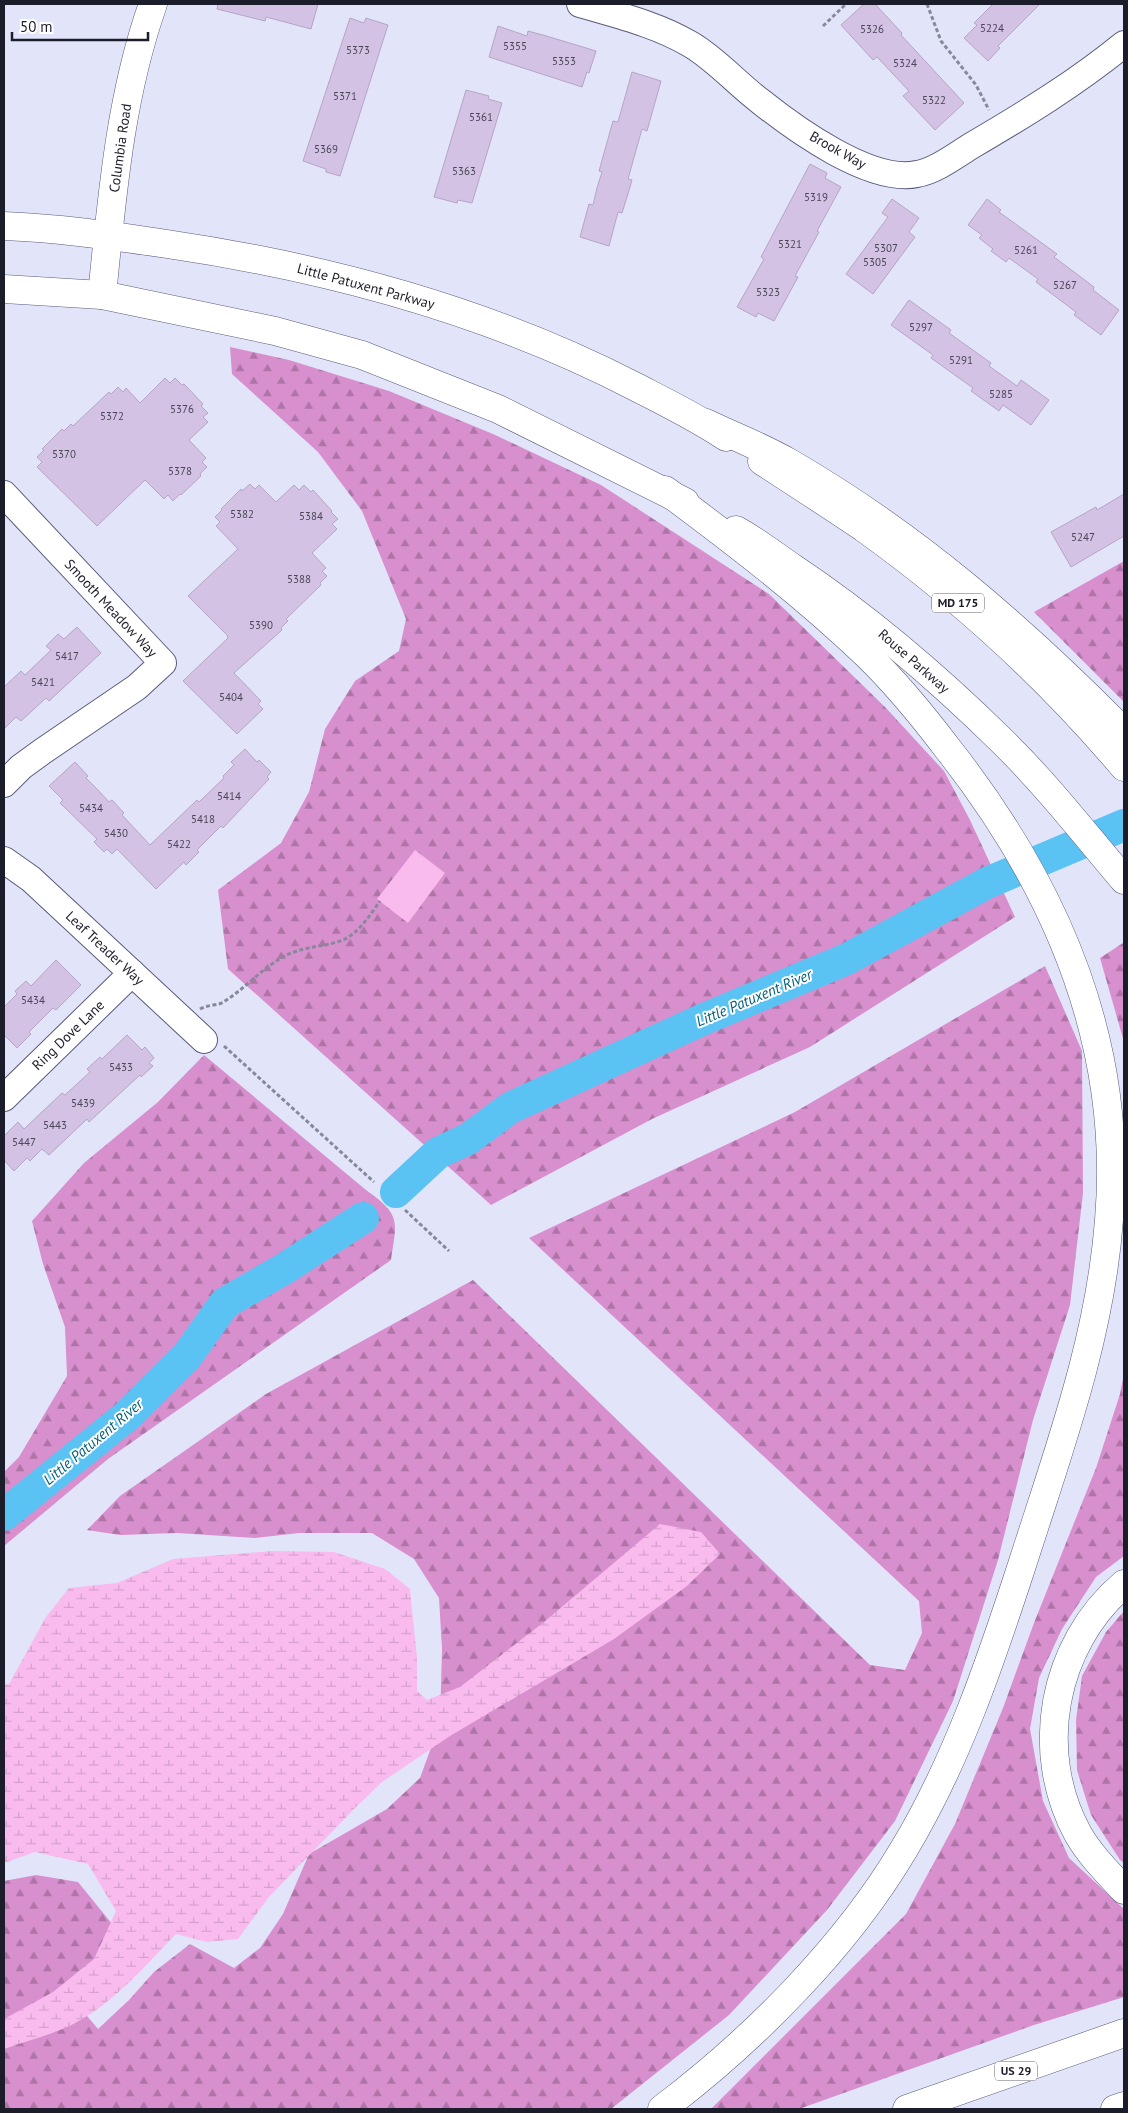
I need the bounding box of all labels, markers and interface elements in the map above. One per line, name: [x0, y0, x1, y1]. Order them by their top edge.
scale bar: [12, 10, 149, 42]
text: 50 m: [20, 17, 53, 36]
house number: 5224: [980, 21, 1004, 35]
house number: 5326: [860, 22, 884, 36]
house number: 5355: [503, 39, 527, 53]
house number: 5373: [346, 43, 370, 57]
house number: 5353: [552, 54, 576, 68]
house number: 5324: [893, 56, 917, 70]
house number: 5371: [333, 89, 357, 103]
house number: 5322: [922, 93, 946, 107]
street label: Columbia Road: [105, 102, 135, 194]
house number: 5361: [469, 110, 493, 124]
street label: Brook Way: [806, 127, 870, 173]
house number: 5369: [314, 142, 338, 156]
house number: 5363: [452, 164, 476, 178]
house number: 5319: [804, 190, 828, 204]
house number: 5321: [778, 237, 802, 251]
house number: 5307: [874, 241, 898, 255]
house number: 5261: [1014, 243, 1038, 257]
house number: 5305: [863, 255, 887, 269]
street label: Little Patuxent Parkway: [295, 259, 437, 313]
house number: 5267: [1053, 278, 1077, 292]
house number: 5323: [756, 285, 780, 299]
house number: 5297: [909, 320, 933, 334]
house number: 5291: [949, 353, 973, 367]
house number: 5285: [989, 387, 1013, 401]
house number: 5376: [170, 402, 194, 416]
house number: 5372: [100, 409, 124, 423]
house number: 5370: [52, 447, 76, 461]
house number: 5378: [168, 464, 192, 478]
house number: 5382: [230, 507, 254, 521]
house number: 5384: [299, 509, 323, 523]
house number: 5247: [1071, 530, 1095, 544]
street label: Smooth Meadow Way: [61, 555, 162, 661]
house number: 5388: [287, 572, 311, 586]
road number: MD 175: [932, 594, 984, 612]
house number: 5390: [249, 618, 273, 632]
street label: Rouse Parkway: [875, 625, 954, 697]
house number: 5417: [55, 649, 79, 663]
house number: 5421: [31, 675, 55, 689]
house number: 5404: [219, 690, 243, 704]
house number: 5414: [217, 789, 241, 803]
house number: 5434: [79, 801, 103, 815]
house number: 5418: [191, 812, 215, 826]
house number: 5430: [104, 826, 128, 840]
house number: 5422: [167, 837, 191, 851]
street label: Leaf Treader Way: [62, 907, 148, 989]
water label: Little Patuxent River: [693, 964, 816, 1031]
house number: 5434: [21, 993, 45, 1007]
street label: Ring Dove Lane: [28, 996, 108, 1074]
house number: 5433: [109, 1060, 133, 1074]
house number: 5439: [71, 1096, 95, 1110]
house number: 5443: [43, 1118, 67, 1132]
house number: 5447: [12, 1135, 36, 1149]
water label: Little Patuxent River: [39, 1394, 147, 1489]
road number: US 29: [995, 2062, 1037, 2080]

